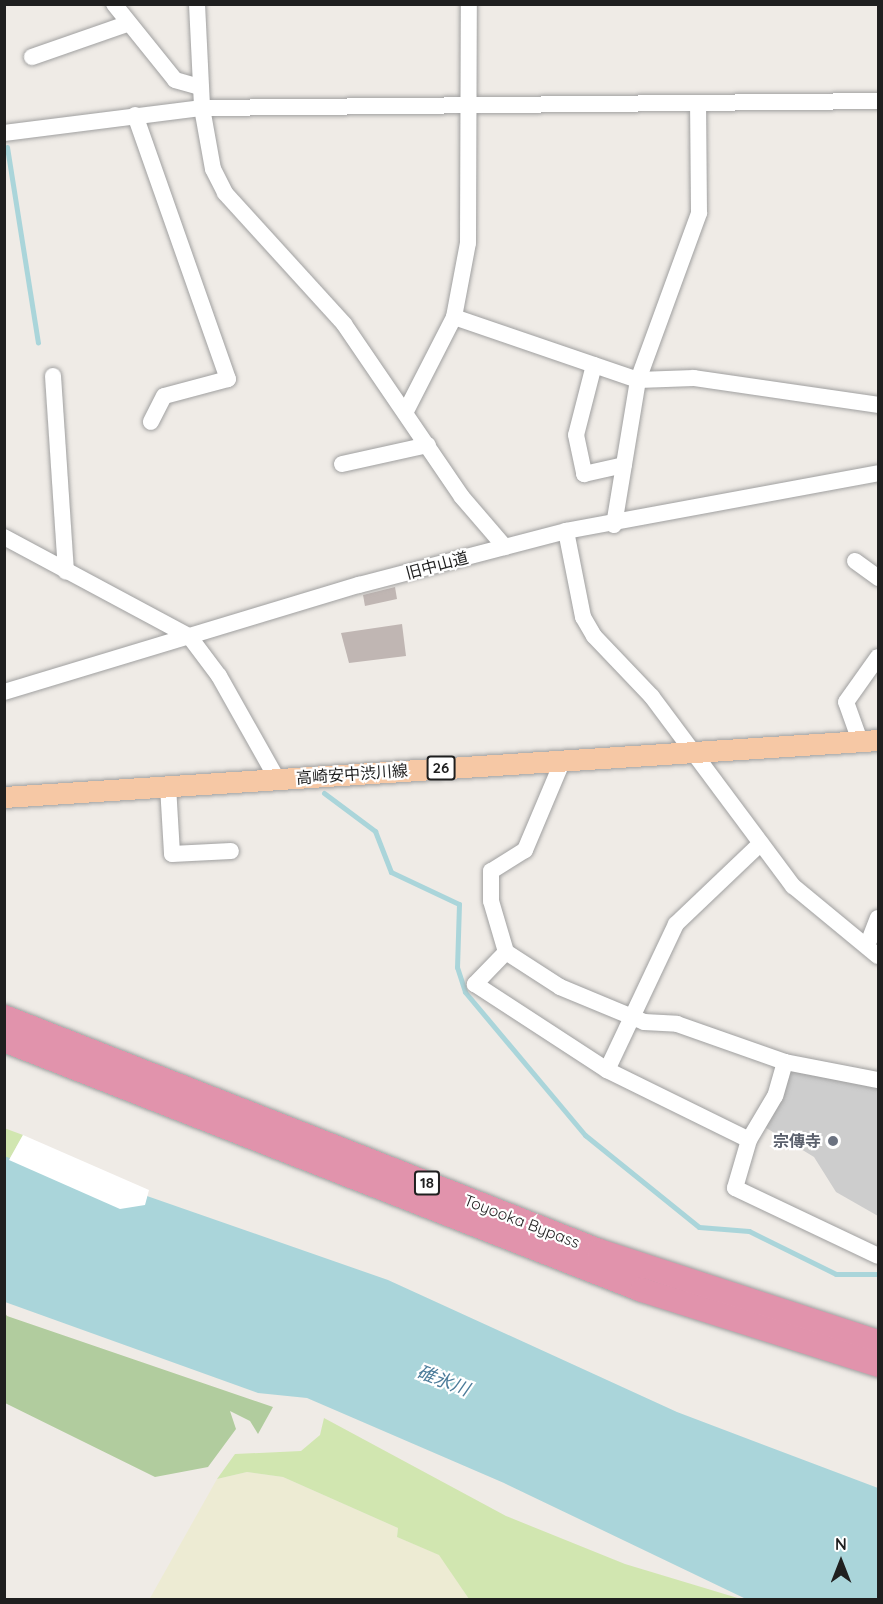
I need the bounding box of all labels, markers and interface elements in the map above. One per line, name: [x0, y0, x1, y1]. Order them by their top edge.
street label: 旧中山道: [404, 547, 470, 583]
road number: 26: [426, 756, 456, 780]
street label: 高崎安中渋川線: [295, 761, 409, 787]
place label: 宗傳寺: [773, 1131, 821, 1151]
marker: 宗傳寺: [826, 1134, 840, 1148]
road number: 18: [414, 1171, 440, 1195]
street label: Toyooka Bypass: [462, 1190, 582, 1252]
water label: 碓氷川: [414, 1361, 472, 1401]
north arrow: [811, 1532, 871, 1592]
text: N: [835, 1534, 847, 1554]

